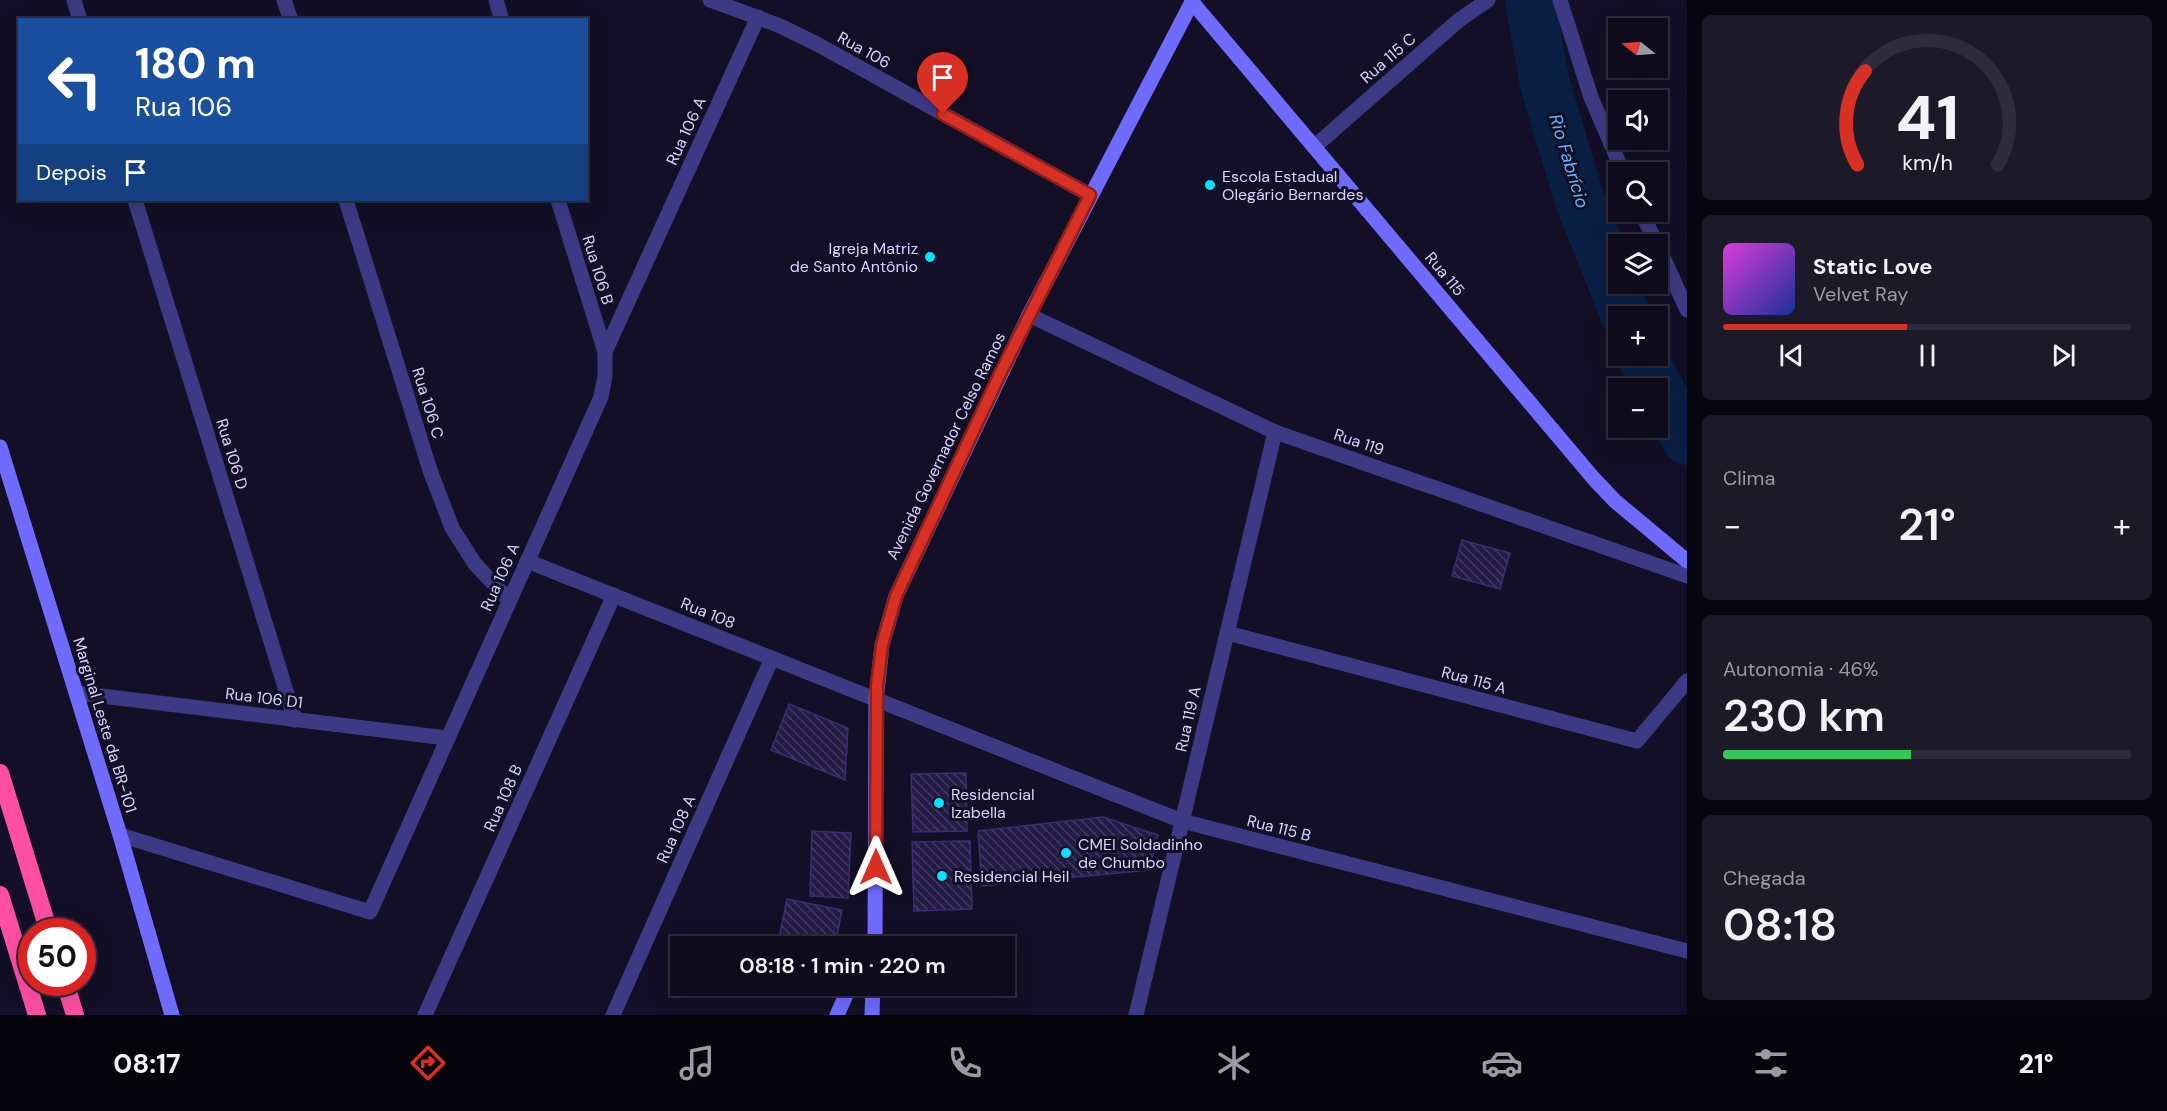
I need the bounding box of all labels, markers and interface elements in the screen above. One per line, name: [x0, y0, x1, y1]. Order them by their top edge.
north arrow: [1608, 18, 1668, 78]
map controls: [1608, 18, 1668, 438]
street label: Rua 106: [834, 27, 894, 73]
street label: Rua 115 C: [1356, 28, 1420, 88]
text: 180 m: [135, 36, 256, 91]
icon: left: [36, 42, 114, 120]
pin: [917, 52, 968, 114]
icon: arrive: [926, 61, 959, 94]
text: 41: [1895, 77, 1959, 158]
text: Rua 106: [135, 89, 232, 124]
button: sound: [1608, 90, 1668, 150]
street label: Rua 106 A: [661, 93, 711, 168]
water label: Rio Fabrício: [1543, 111, 1595, 211]
text: km/h: [1902, 149, 1952, 177]
icon: arrive: [119, 156, 152, 189]
text: Depois: [36, 158, 107, 187]
button: search: [1608, 162, 1668, 222]
place label: Escola Estadual Olegário Bernardes: [1222, 166, 1363, 205]
marker: Escola Estadual Olegário Bernardes: [1203, 178, 1217, 192]
street label: Rua 106 B: [578, 233, 618, 307]
button: layers: [1608, 234, 1668, 294]
place label: Igreja Matriz de Santo Antônio: [790, 238, 918, 277]
street label: Rua 115: [1420, 248, 1470, 300]
marker: Igreja Matriz de Santo Antônio: [923, 250, 937, 264]
text: Static Love: [1813, 252, 1933, 281]
text: Velvet Ray: [1813, 281, 1908, 307]
button: +: [1608, 306, 1668, 366]
street label: Avenida Governador Celso Ramos: [882, 329, 1010, 563]
icon: previous: [1775, 339, 1808, 372]
icon: pause: [1911, 339, 1944, 372]
icon: next: [2047, 339, 2080, 372]
street label: Rua 106 C: [407, 365, 449, 441]
button: −: [1608, 378, 1668, 438]
street label: Rua 106 D: [211, 416, 253, 492]
street label: Rua 119: [1331, 424, 1387, 460]
text: Clima: [1723, 465, 1775, 491]
text: 21°: [1898, 495, 1956, 554]
text: −: [1723, 504, 1741, 547]
text: +: [2113, 504, 2131, 547]
street label: Rua 106 A: [476, 539, 524, 614]
street label: Rua 108: [678, 593, 738, 633]
street label: Marginal Leste da BR-101: [68, 635, 142, 815]
text: Autonomia · 46%: [1723, 656, 1878, 682]
street label: Rua 115 A: [1439, 661, 1509, 699]
street label: Rua 106 D1: [224, 683, 304, 713]
street label: Rua 119 A: [1170, 684, 1206, 754]
text: 230 km: [1723, 686, 1885, 745]
street label: Rua 108 B: [479, 761, 527, 835]
place label: Residencial Izabella: [951, 784, 1035, 823]
street label: Rua 108 A: [652, 791, 700, 866]
marker: Residencial Izabella: [932, 796, 946, 810]
street label: Rua 115 B: [1245, 810, 1313, 846]
place label: CMEI Soldadinho de Chumbo: [1078, 834, 1203, 873]
position arrow: [844, 835, 908, 899]
marker: CMEI Soldadinho de Chumbo: [1059, 846, 1073, 860]
text: Chegada: [1723, 865, 1806, 891]
place label: Residencial Heil: [954, 866, 1069, 887]
marker: Residencial Heil: [935, 869, 949, 883]
text: 08:18: [1723, 895, 1837, 954]
speed limit sign: 50: [18, 918, 96, 996]
text: 08:18 · 1 min · 220 m: [739, 951, 946, 980]
icon: directions: [407, 1042, 449, 1084]
icon: music: [676, 1042, 718, 1084]
icon: phone: [944, 1042, 986, 1084]
icon: climate: [1213, 1042, 1255, 1084]
icon: car: [1481, 1042, 1523, 1084]
icon: filters: [1750, 1042, 1792, 1084]
text: 08:17: [113, 1046, 181, 1081]
text: 21°: [2018, 1046, 2054, 1081]

